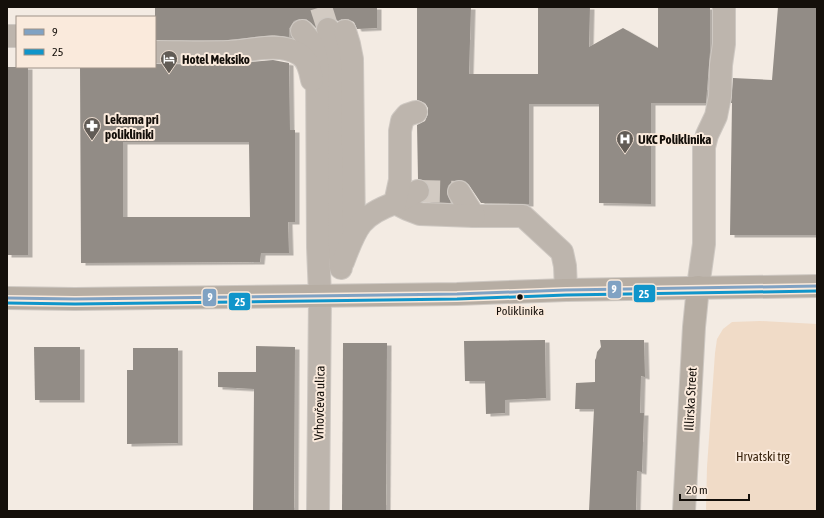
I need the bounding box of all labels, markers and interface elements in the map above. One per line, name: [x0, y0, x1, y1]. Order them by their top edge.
legend: [16, 16, 156, 68]
text: 9: [52, 25, 58, 39]
text: 25: [52, 45, 63, 59]
hotel icon: Hotel Meksiko: [159, 49, 179, 74]
place label: Hotel Meksiko: [182, 52, 250, 67]
place label: Lekarna pri polikliniki: [105, 112, 159, 142]
pharmacy icon: Lekarna pri polikliniki: [82, 116, 102, 141]
hospital icon: UKC Poliklinika: [615, 129, 635, 154]
place label: UKC Poliklinika: [638, 132, 711, 147]
line badge: 9: [607, 280, 622, 299]
text: 9: [611, 283, 617, 295]
line badge: 25: [633, 284, 656, 303]
line badge: 9: [202, 288, 217, 307]
text: 25: [639, 288, 649, 300]
text: 9: [207, 291, 213, 303]
line badge: 25: [228, 292, 251, 311]
marker: Poliklinika: [515, 292, 525, 302]
text: 25: [235, 296, 245, 308]
place label: Poliklinika: [496, 304, 544, 318]
street label: Vrhovčeva ulica: [311, 365, 328, 441]
street label: Illirska Street: [681, 367, 700, 431]
park label: Hrvatski trg: [736, 449, 790, 464]
scale bar: [680, 476, 749, 502]
text: 20 m: [686, 483, 708, 497]

